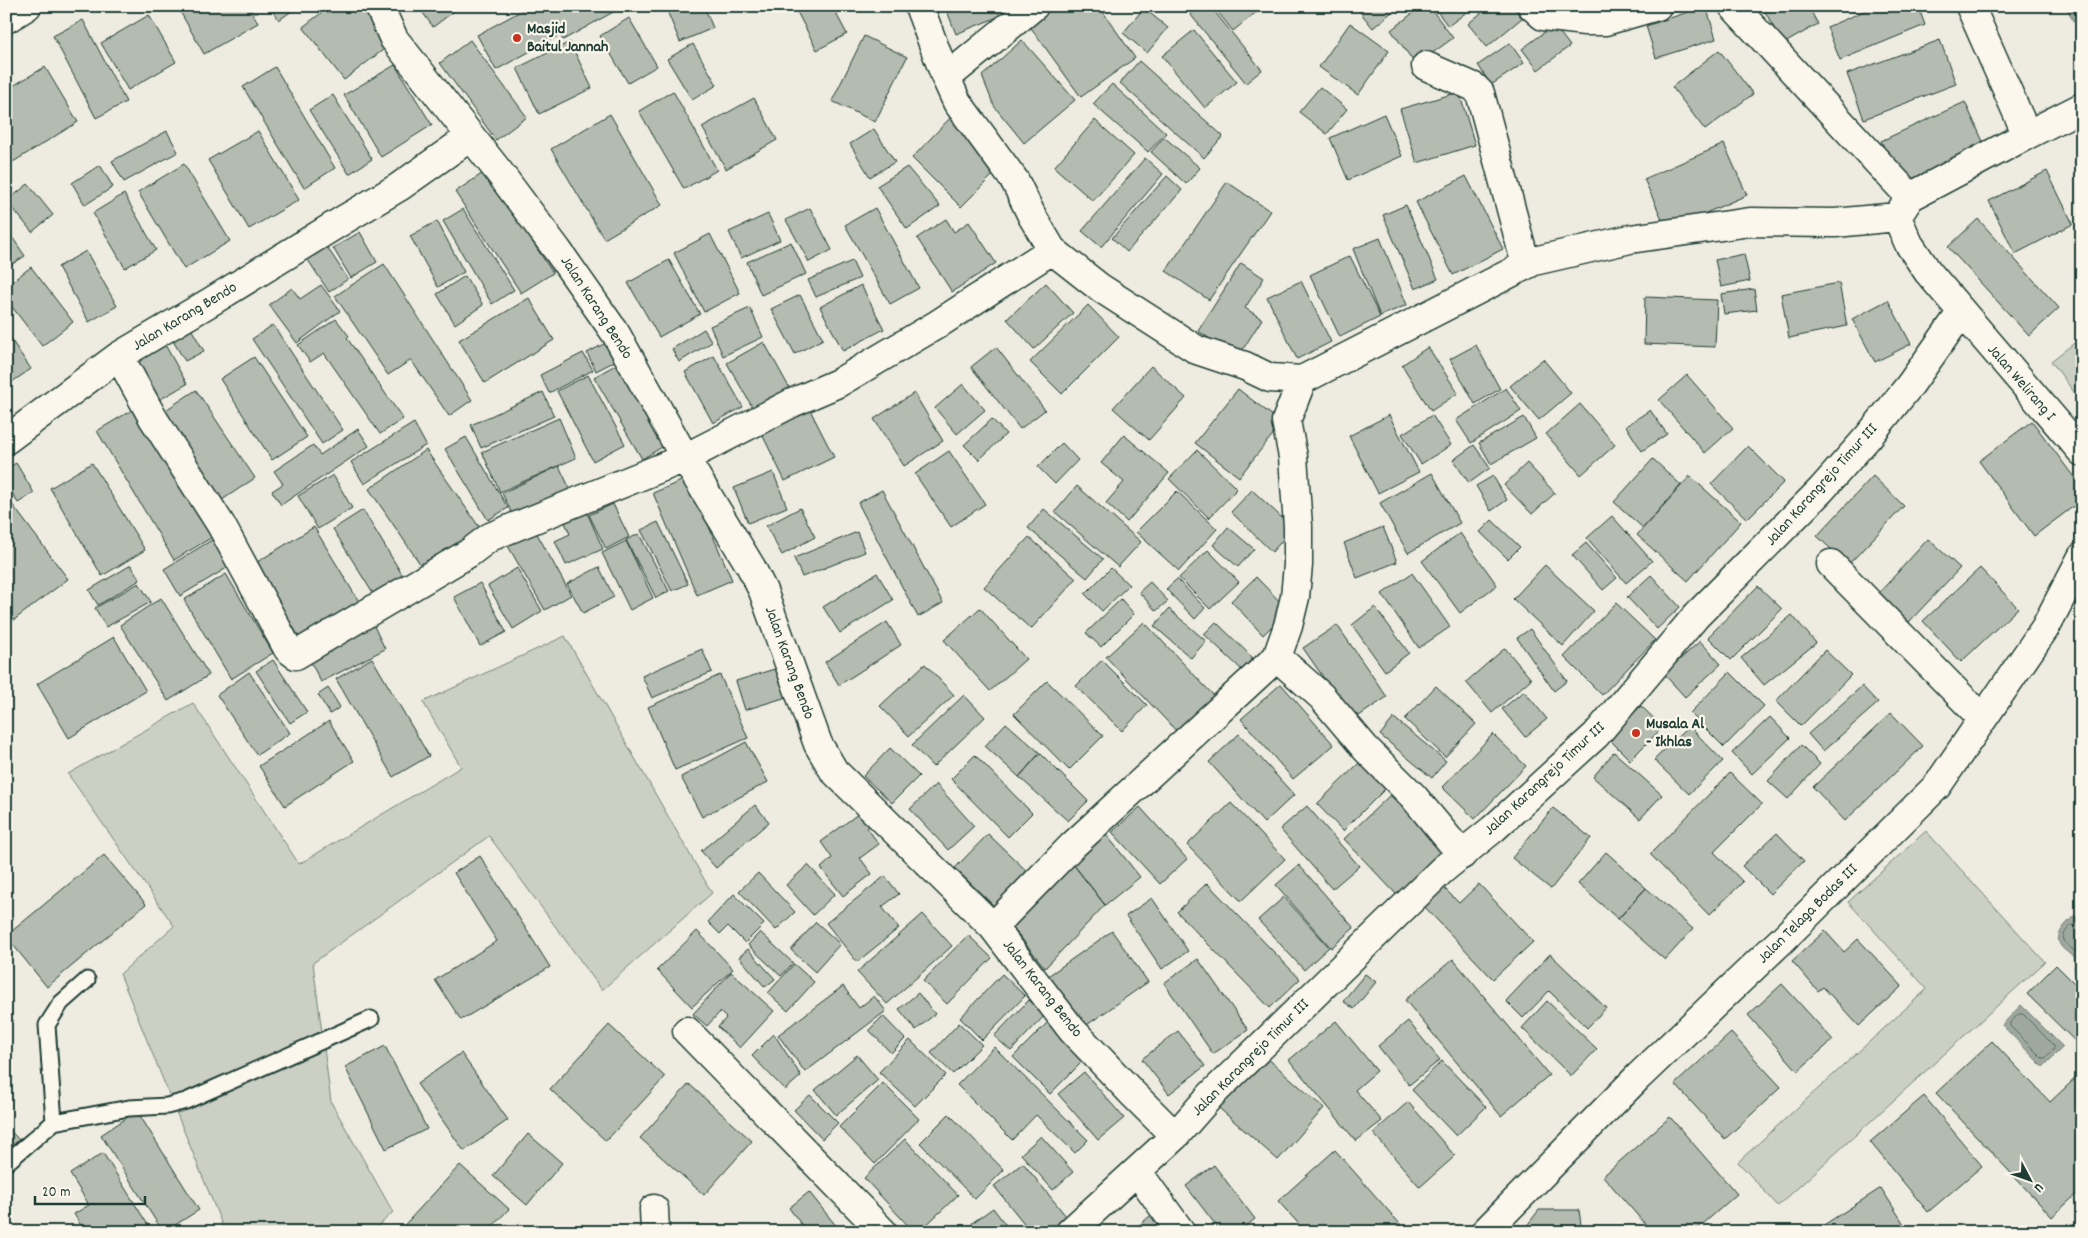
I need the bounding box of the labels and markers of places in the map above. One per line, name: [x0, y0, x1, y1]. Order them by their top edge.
place label: Masjid Baitul Jannah: [527, 18, 608, 59]
marker: Masjid Baitul Jannah: [511, 32, 523, 44]
place label: Musala Al - Ikhlas: [1646, 713, 1704, 754]
marker: Musala Al - Ikhlas: [1630, 727, 1642, 739]

